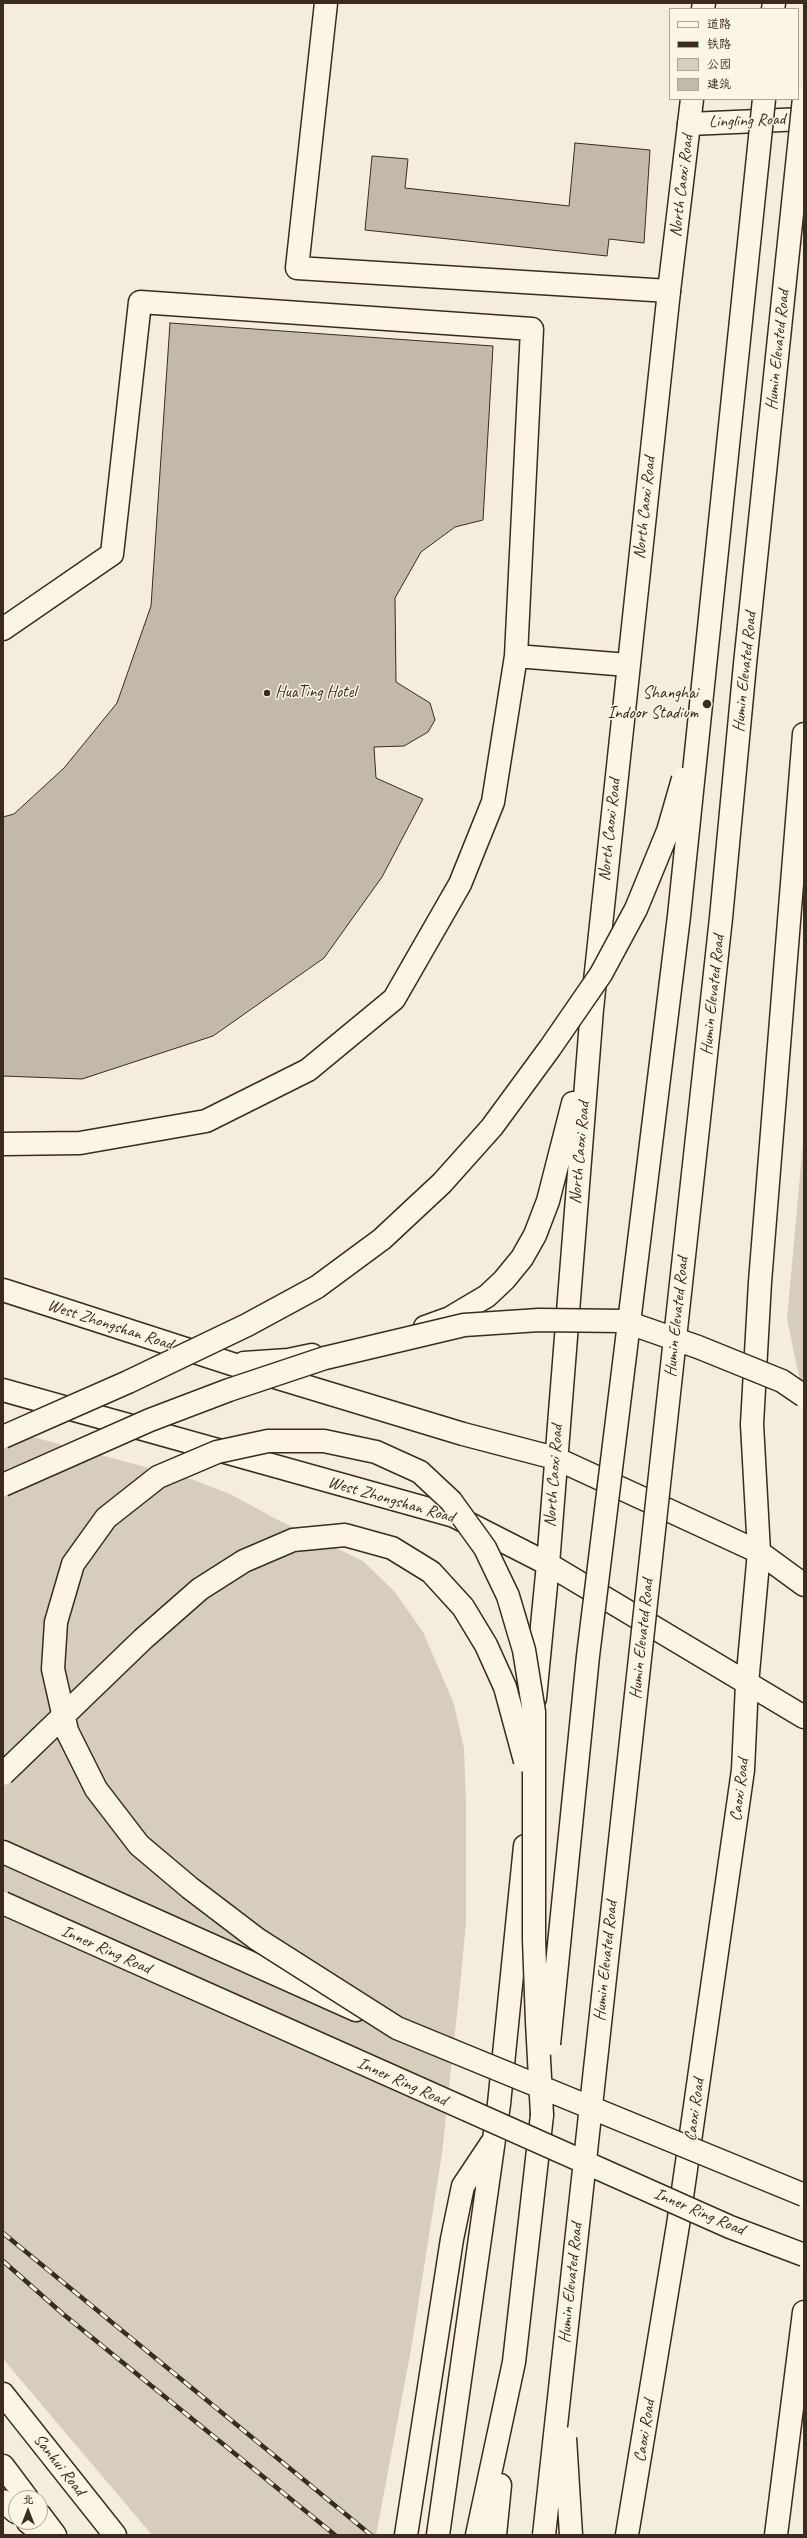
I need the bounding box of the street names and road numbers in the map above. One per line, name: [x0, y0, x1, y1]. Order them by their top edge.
street label: Lingling Road: [708, 109, 786, 133]
street label: North Caoxi Road: [666, 134, 698, 238]
street label: Humin Elevated Road: [762, 289, 794, 411]
street label: North Caoxi Road: [629, 456, 661, 560]
street label: Humin Elevated Road: [729, 611, 761, 733]
street label: North Caoxi Road: [594, 778, 626, 882]
street label: Humin Elevated Road: [697, 934, 729, 1056]
street label: North Caoxi Road: [565, 1101, 595, 1205]
street label: Humin Elevated Road: [661, 1256, 693, 1378]
street label: West Zhongshan Road: [45, 1295, 175, 1355]
street label: North Caoxi Road: [540, 1424, 568, 1528]
street label: West Zhongshan Road: [325, 1472, 457, 1528]
street label: Humin Elevated Road: [626, 1578, 658, 1700]
street label: Caoxi Road: [726, 1757, 754, 1823]
street label: Humin Elevated Road: [590, 1900, 622, 2022]
street label: Inner Ring Road: [58, 1921, 154, 1979]
street label: Inner Ring Road: [354, 2053, 450, 2111]
street label: Caoxi Road: [681, 2077, 709, 2143]
street label: Inner Ring Road: [651, 2184, 747, 2240]
street label: Humin Elevated Road: [555, 2222, 587, 2344]
street label: Caoxi Road: [630, 2398, 660, 2464]
street label: Sanhui Road: [29, 2430, 89, 2500]

